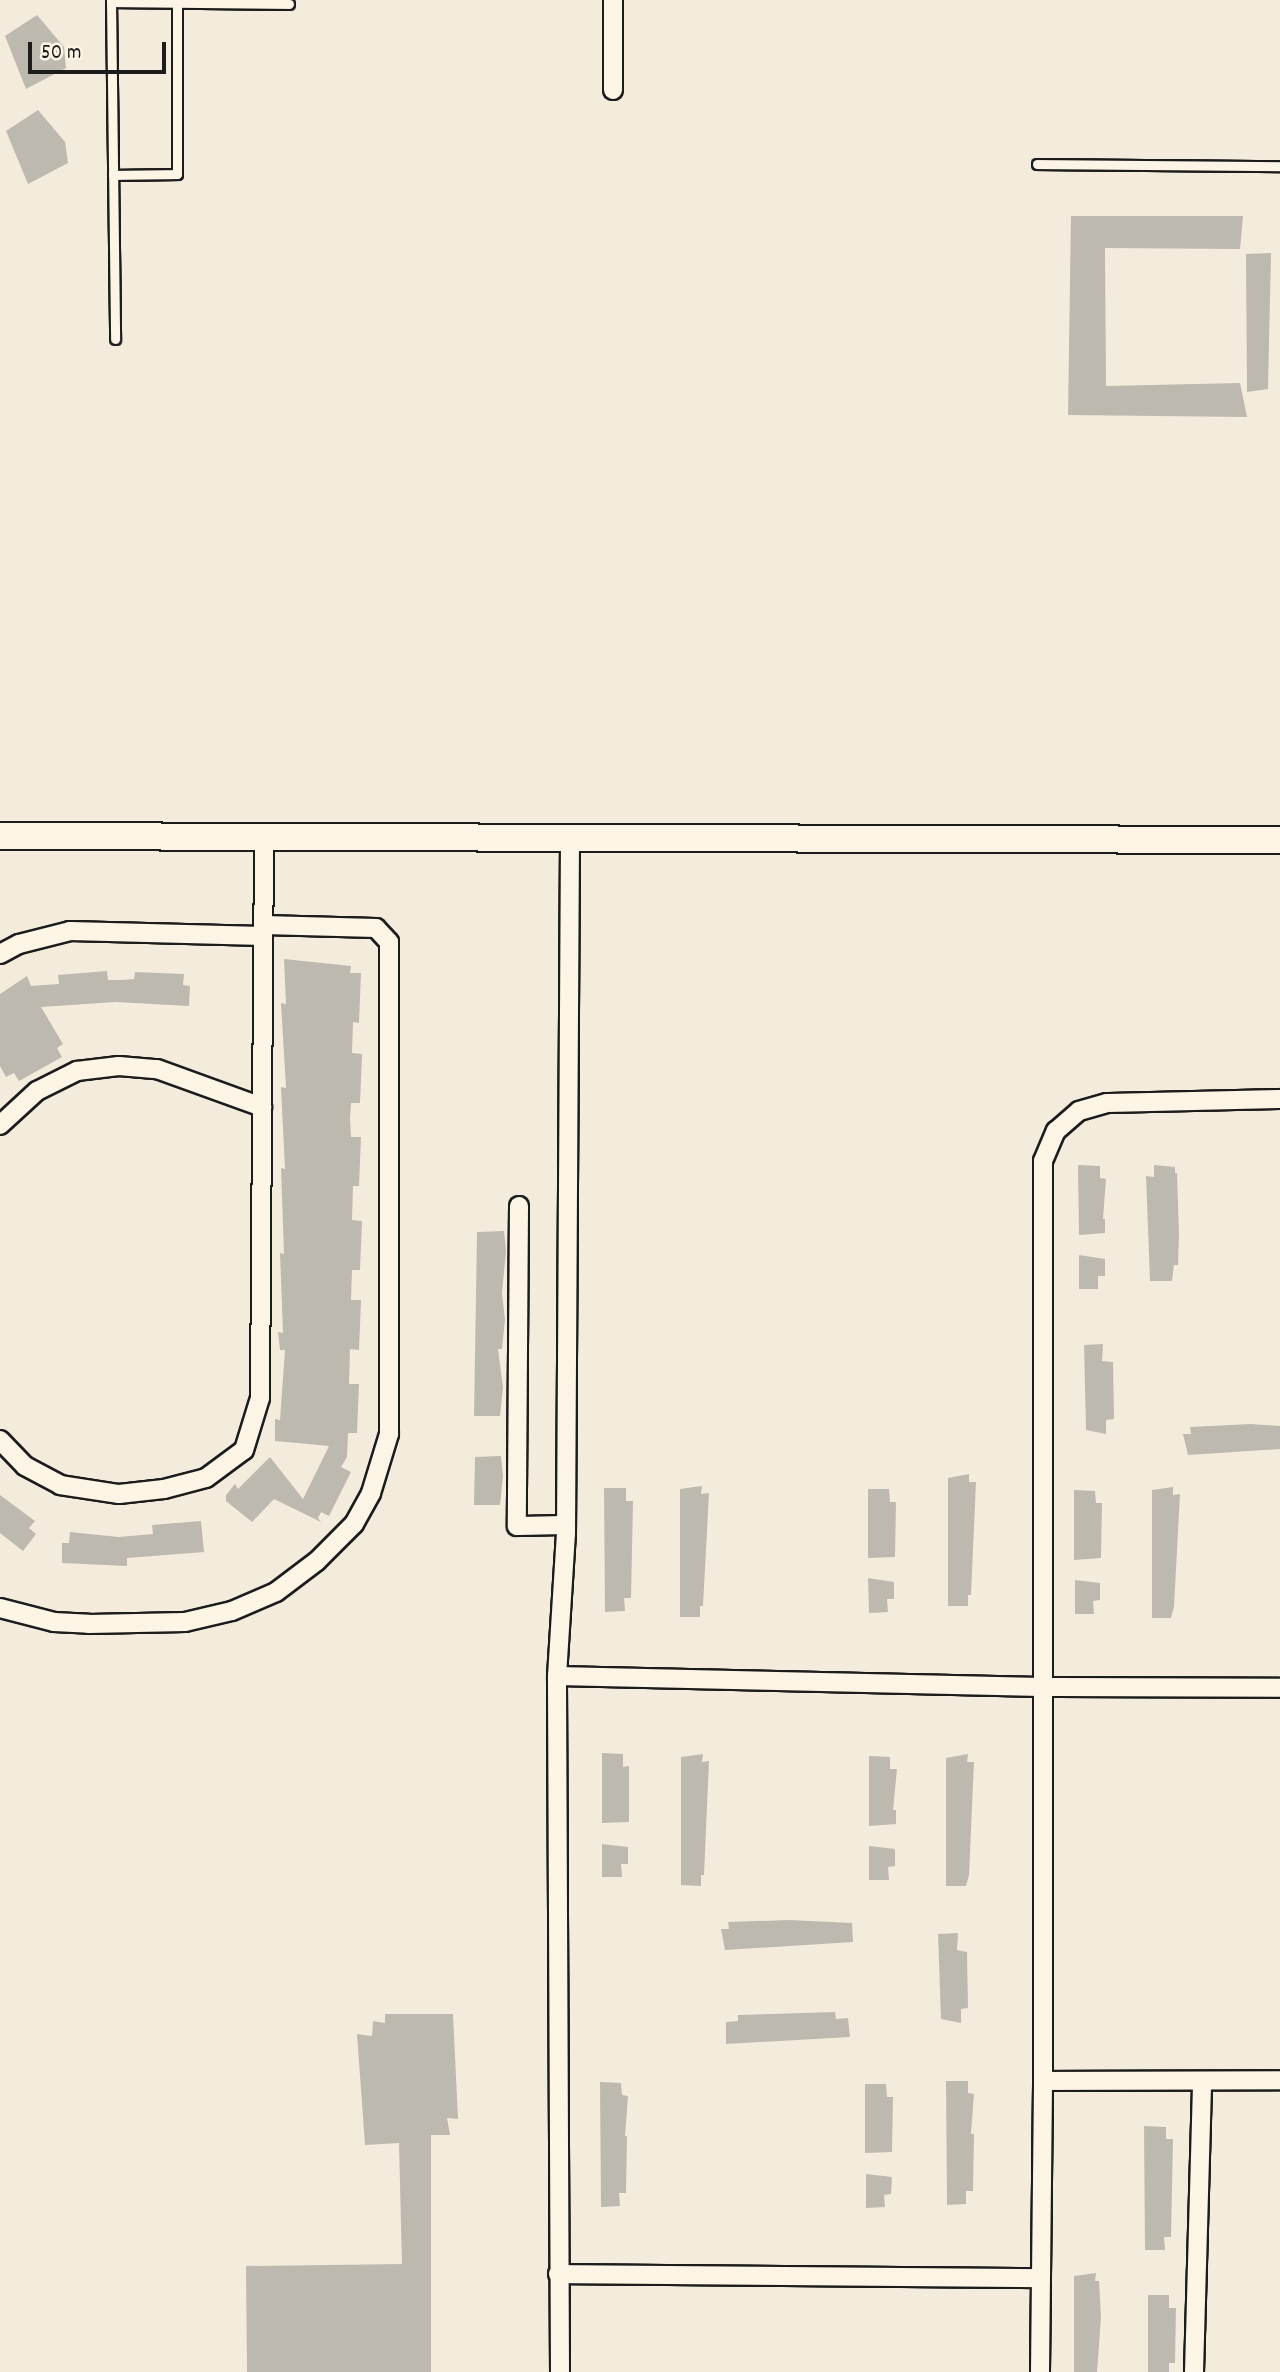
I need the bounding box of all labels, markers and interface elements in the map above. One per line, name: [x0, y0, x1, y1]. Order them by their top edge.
scale bar: [32, 28, 170, 72]
text: 50 m: [41, 39, 81, 69]

